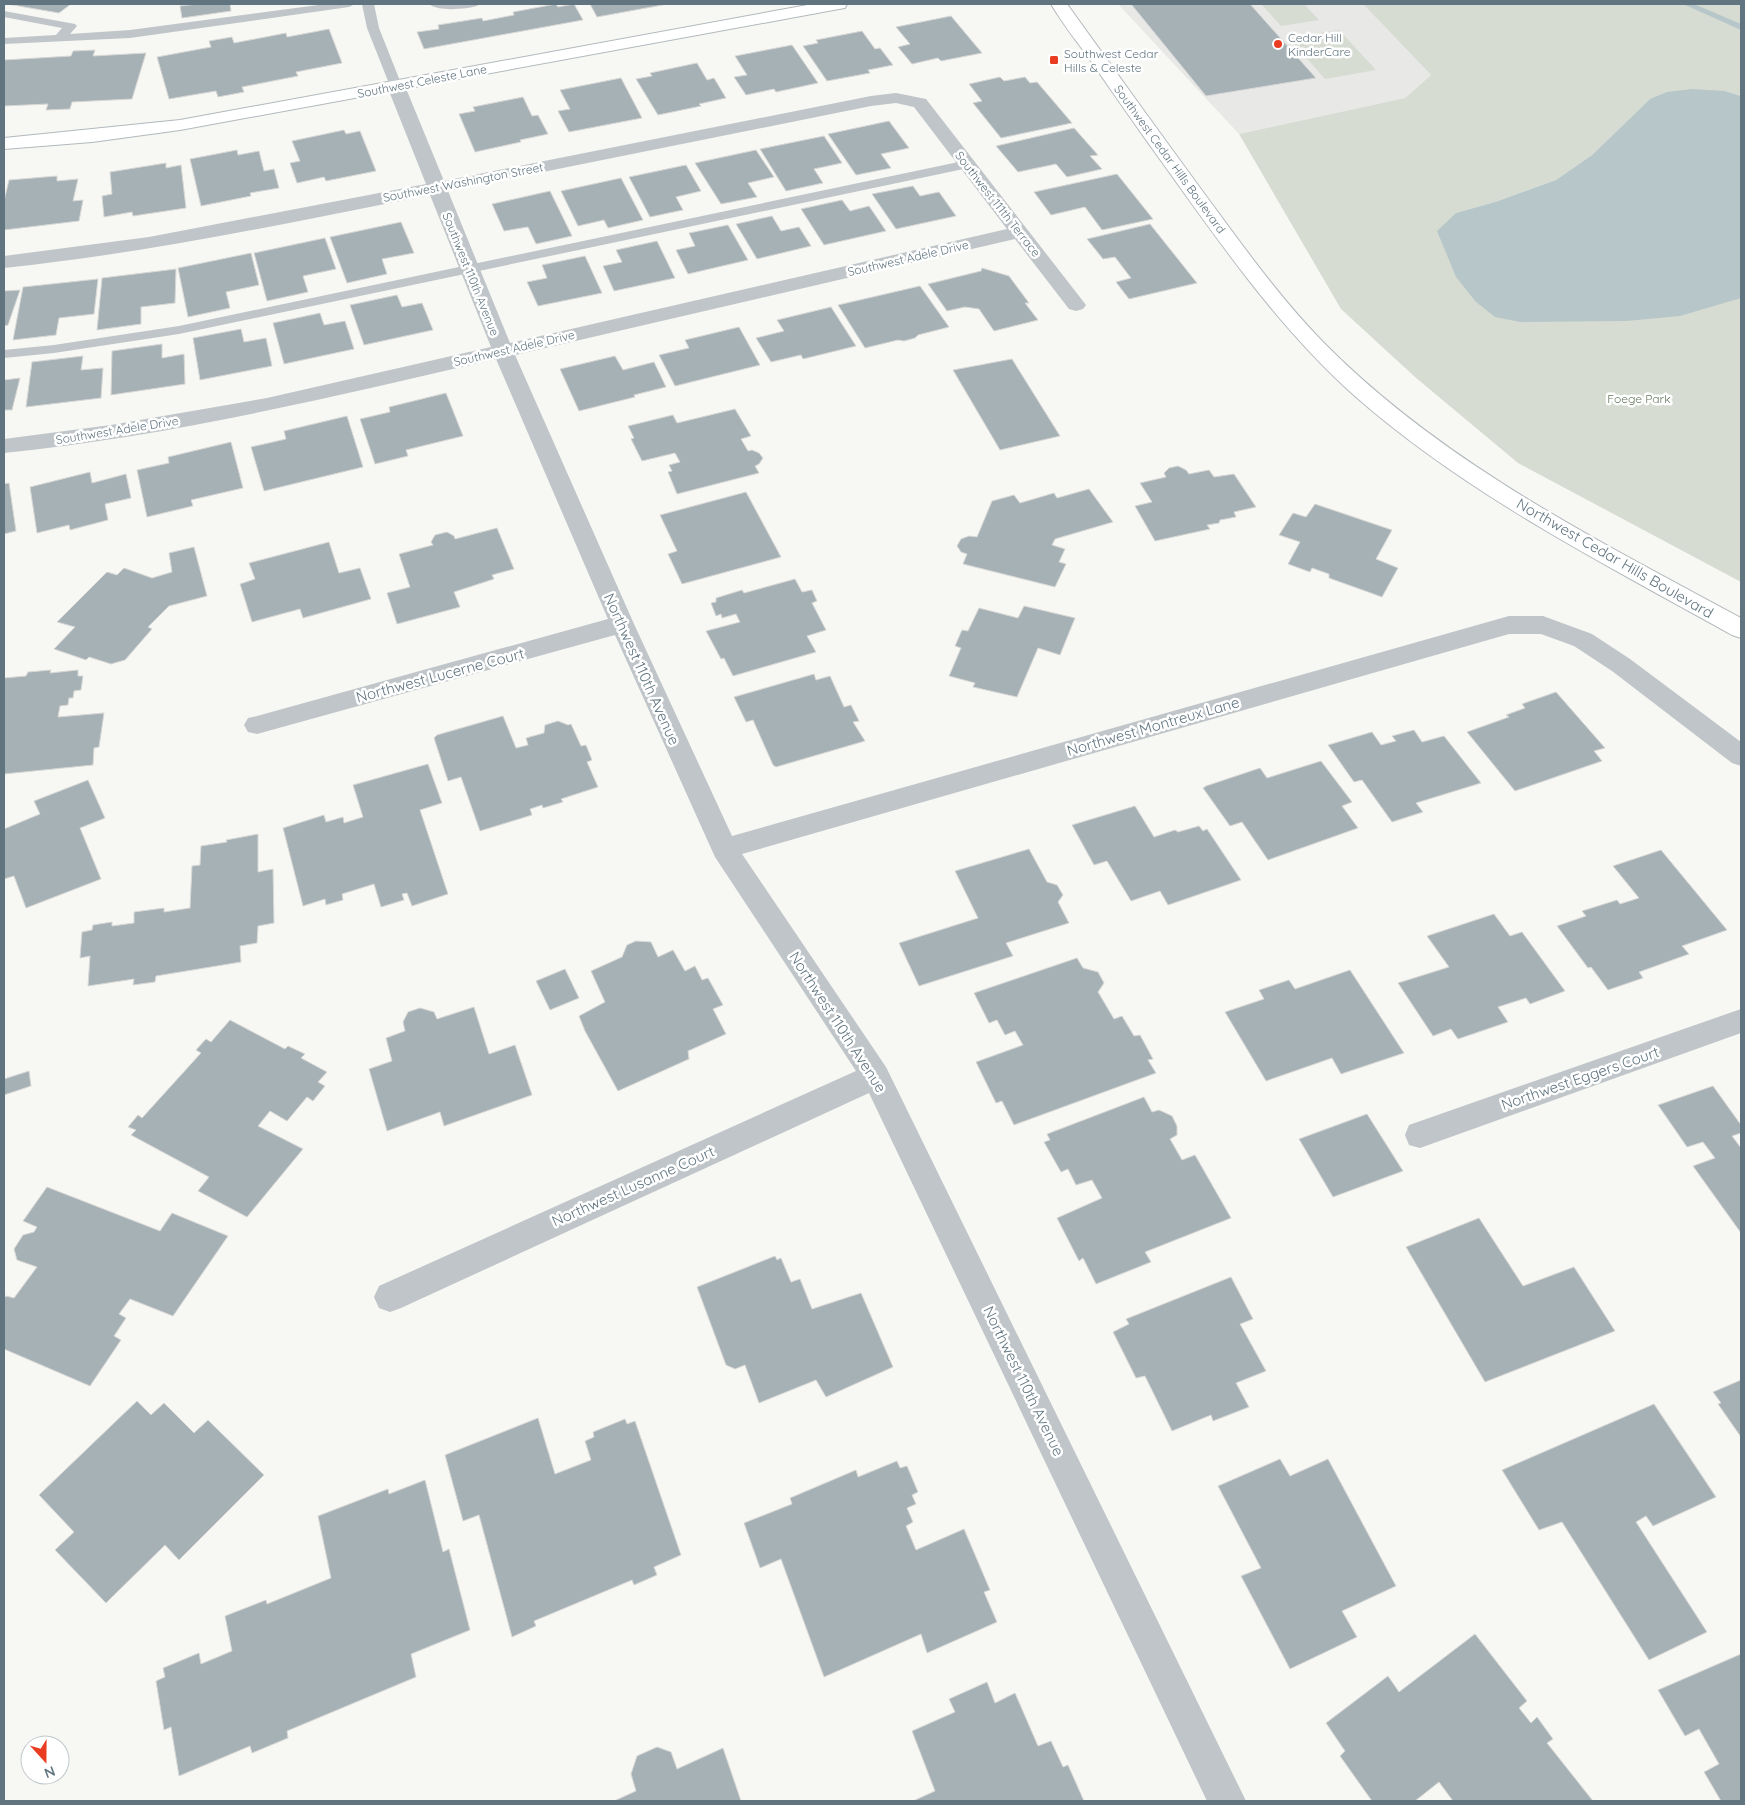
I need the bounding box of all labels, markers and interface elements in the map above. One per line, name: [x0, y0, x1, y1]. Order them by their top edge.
place label: Cedar Hill KinderCare: [1288, 30, 1351, 59]
marker: Cedar Hill KinderCare: [1272, 38, 1284, 50]
place label: Southwest Cedar Hills & Celeste: [1064, 46, 1159, 75]
marker: Southwest Cedar Hills & Celeste: [1048, 54, 1060, 66]
street label: Southwest Celeste Lane: [356, 61, 488, 101]
street label: Southwest Cedar Hills Boulevard: [1111, 82, 1229, 236]
street label: Southwest 111th Terrace: [952, 148, 1044, 260]
street label: Southwest Washington Street: [382, 159, 544, 205]
street label: Southwest 110th Avenue: [439, 210, 503, 338]
street label: Southwest Adele Drive: [846, 237, 970, 279]
street label: Southwest Adele Drive: [452, 327, 576, 369]
park label: Foege Park: [1607, 391, 1671, 406]
street label: Southwest Adele Drive: [55, 413, 180, 447]
street label: Northwest Cedar Hills Boulevard: [1513, 494, 1717, 622]
street label: Northwest 110th Avenue: [600, 590, 684, 748]
street label: Northwest Lucerne Court: [354, 643, 526, 707]
street label: Northwest Montreux Lane: [1065, 692, 1241, 760]
street label: Northwest 110th Avenue: [785, 948, 891, 1096]
street label: Northwest Eggers Court: [1499, 1042, 1661, 1114]
street label: Northwest Lusanne Court: [549, 1141, 717, 1231]
street label: Northwest 110th Avenue: [979, 1303, 1069, 1459]
north arrow: [20, 1735, 70, 1785]
text: N: [42, 1762, 58, 1782]

